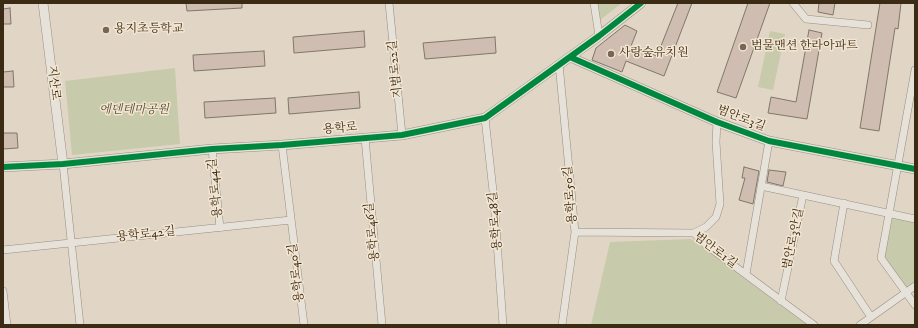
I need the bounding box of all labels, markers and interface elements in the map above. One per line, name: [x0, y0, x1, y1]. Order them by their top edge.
place label: 용지초등학교: [114, 23, 184, 37]
marker: 용지초등학교: [101, 25, 111, 35]
street label: 지범로22길: [386, 39, 406, 99]
place label: 범물맨션 한라아파트: [751, 40, 858, 54]
marker: 범물맨션 한라아파트: [738, 42, 748, 52]
place label: 사랑숲유치원: [619, 47, 689, 61]
marker: 사랑숲유치원: [606, 49, 616, 59]
street label: 지산로: [44, 65, 62, 101]
street label: 범안로3길: [715, 103, 767, 135]
park label: 에덴테마공원: [99, 104, 169, 118]
street label: 용학로: [322, 120, 358, 138]
street label: 용학로44길: [206, 157, 226, 219]
street label: 용학로50길: [561, 165, 581, 225]
street label: 용학로48길: [486, 191, 506, 251]
street label: 용학로46길: [363, 202, 383, 262]
street label: 범안로3안길: [780, 207, 808, 271]
street label: 용학로42길: [116, 225, 176, 245]
street label: 범안로1길: [690, 230, 740, 272]
street label: 용학로40길: [286, 242, 308, 304]

